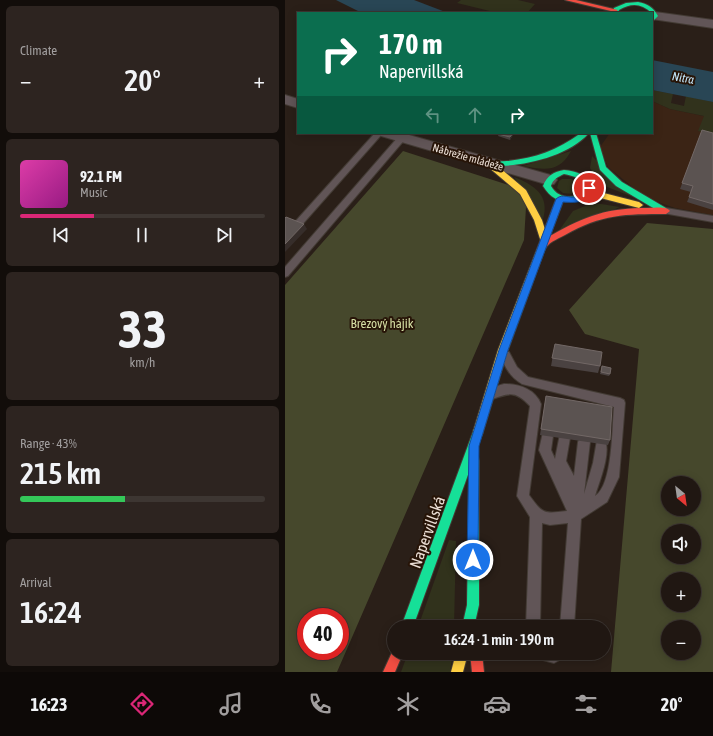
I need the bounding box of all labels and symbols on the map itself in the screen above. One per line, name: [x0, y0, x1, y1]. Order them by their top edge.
water label: Nitra: [671, 69, 695, 87]
street label: Nábrežie mládeže: [431, 141, 505, 173]
pin: [572, 171, 606, 205]
park label: Brezový hájik: [351, 316, 414, 331]
north arrow: [661, 476, 701, 516]
street label: Napervillská: [406, 494, 449, 571]
position arrow: [452, 539, 494, 581]
speed limit sign: 40: [297, 608, 349, 660]

